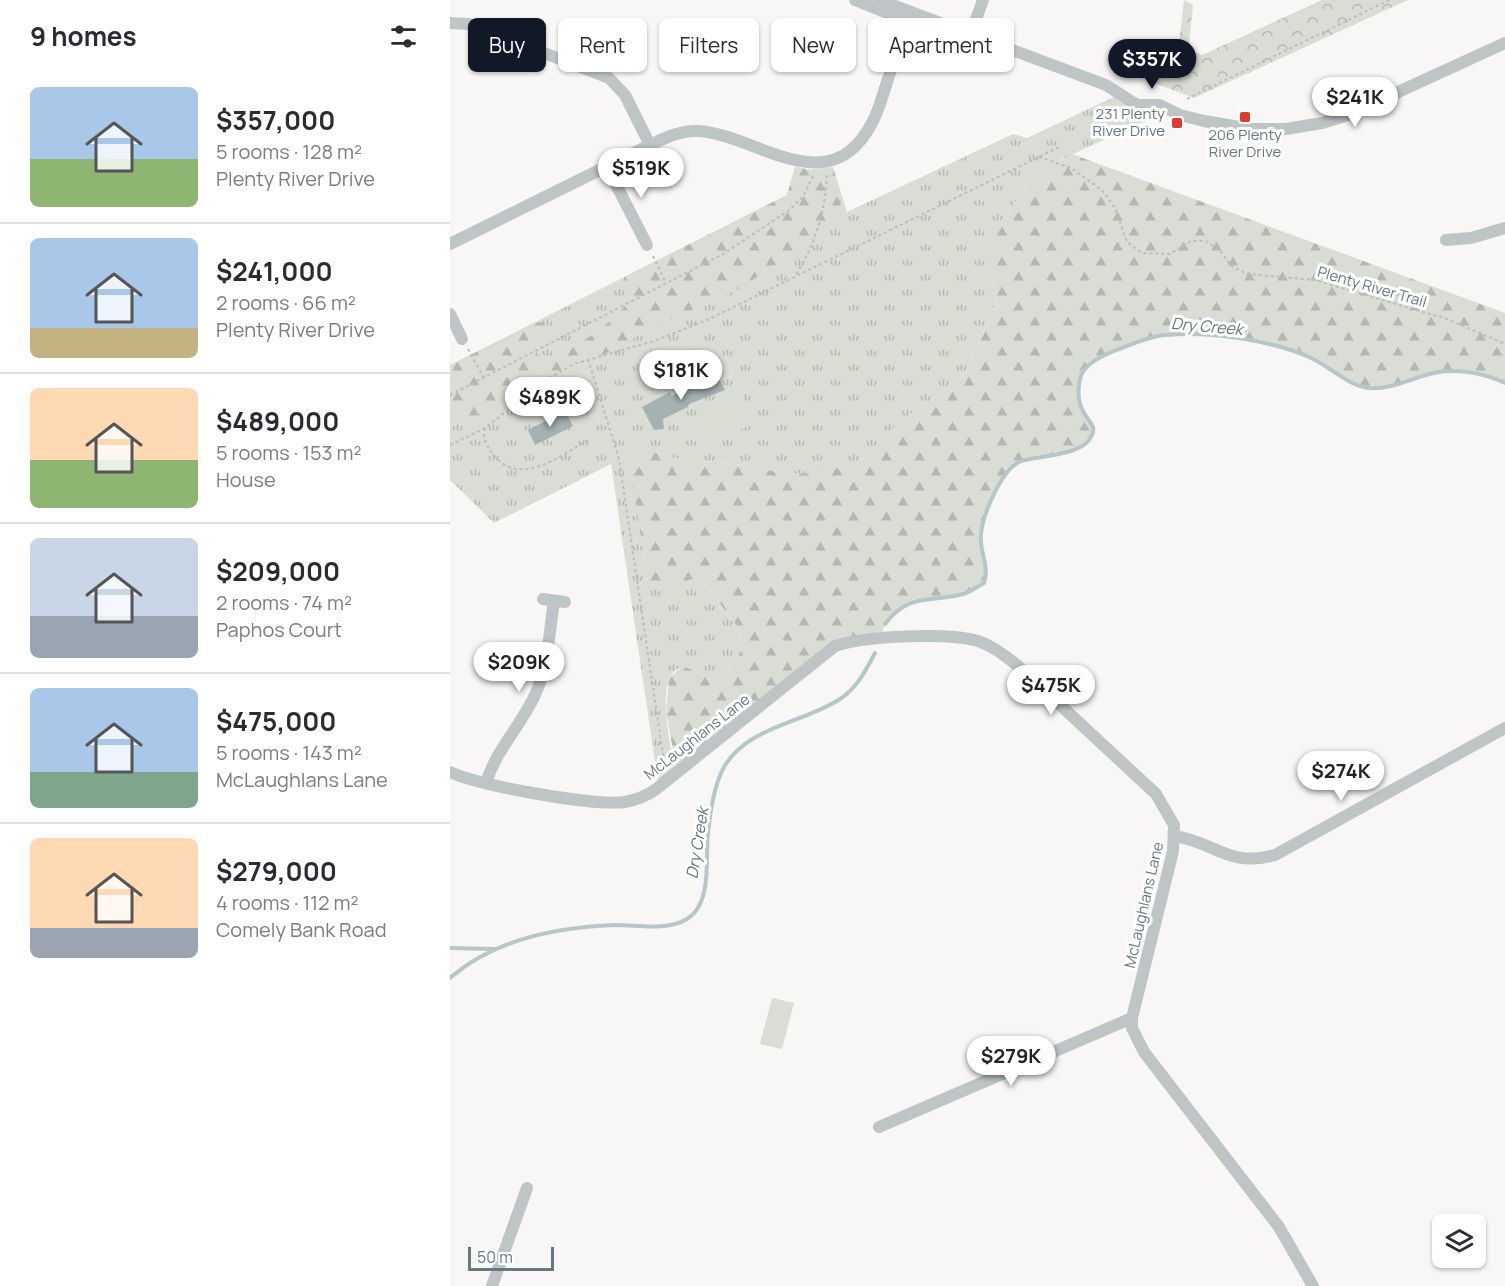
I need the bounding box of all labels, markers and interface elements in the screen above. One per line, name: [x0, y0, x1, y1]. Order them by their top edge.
text: 9 homes: [30, 18, 137, 54]
chip: Buy: [468, 18, 546, 72]
chip: Rent: [558, 18, 647, 72]
chip: Filters: [659, 18, 759, 72]
chip: New: [771, 18, 856, 72]
chip: Apartment: [868, 18, 1014, 72]
icon: filters: [387, 20, 420, 53]
pin: $357K: [1110, 39, 1194, 90]
text: $357K: [1122, 45, 1182, 72]
pin: $241K: [1313, 77, 1397, 128]
text: $241K: [1326, 83, 1384, 110]
text: $357,000: [216, 102, 335, 138]
place label: 231 Plenty River Drive: [1092, 103, 1165, 141]
marker: 206 Plenty River Drive: [1238, 110, 1252, 124]
icon: home: [78, 111, 150, 183]
marker: 231 Plenty River Drive: [1170, 116, 1184, 130]
place label: 206 Plenty River Drive: [1208, 124, 1282, 162]
text: 5 rooms · 128 m²: [216, 138, 362, 165]
pin: $519K: [599, 148, 683, 199]
text: $519K: [612, 154, 670, 181]
text: Plenty River Drive: [216, 165, 375, 192]
text: $241,000: [216, 253, 333, 289]
street label: Plenty River Trail: [1315, 261, 1429, 312]
icon: home: [78, 262, 150, 334]
text: 2 rooms · 66 m²: [216, 289, 356, 316]
water label: Dry Creek: [1170, 312, 1246, 340]
text: Plenty River Drive: [216, 316, 375, 343]
pin: $181K: [639, 350, 723, 401]
text: $181K: [653, 356, 709, 383]
pin: $489K: [508, 377, 592, 428]
text: $489K: [519, 383, 581, 410]
text: $489,000: [216, 403, 339, 439]
icon: home: [78, 412, 150, 484]
text: 5 rooms · 153 m²: [216, 439, 362, 466]
text: House: [216, 466, 276, 493]
text: $209,000: [216, 553, 340, 589]
icon: home: [78, 562, 150, 634]
text: 2 rooms · 74 m²: [216, 589, 352, 616]
text: Paphos Court: [216, 616, 342, 643]
pin: $209K: [477, 642, 561, 693]
text: $209K: [488, 648, 551, 675]
pin: $475K: [1009, 665, 1093, 716]
text: $475K: [1021, 671, 1081, 698]
street label: McLaughlans Lane: [639, 689, 754, 785]
text: $475,000: [216, 703, 336, 739]
icon: home: [78, 712, 150, 784]
text: 5 rooms · 143 m²: [216, 739, 362, 766]
pin: $274K: [1299, 751, 1383, 802]
text: $274K: [1311, 757, 1371, 784]
text: McLaughlans Lane: [216, 766, 388, 793]
water label: Dry Creek: [681, 804, 714, 880]
street label: McLaughlans Lane: [1119, 840, 1168, 970]
text: $279,000: [216, 853, 337, 889]
icon: home: [78, 862, 150, 934]
text: 4 rooms · 112 m²: [216, 889, 358, 916]
text: Comely Bank Road: [216, 916, 387, 943]
pin: $279K: [969, 1036, 1053, 1087]
text: $279K: [981, 1042, 1041, 1069]
map controls: [1432, 1214, 1486, 1268]
button: layers: [1432, 1214, 1486, 1268]
scale bar: [468, 1244, 554, 1272]
text: 50 m: [477, 1246, 513, 1268]

